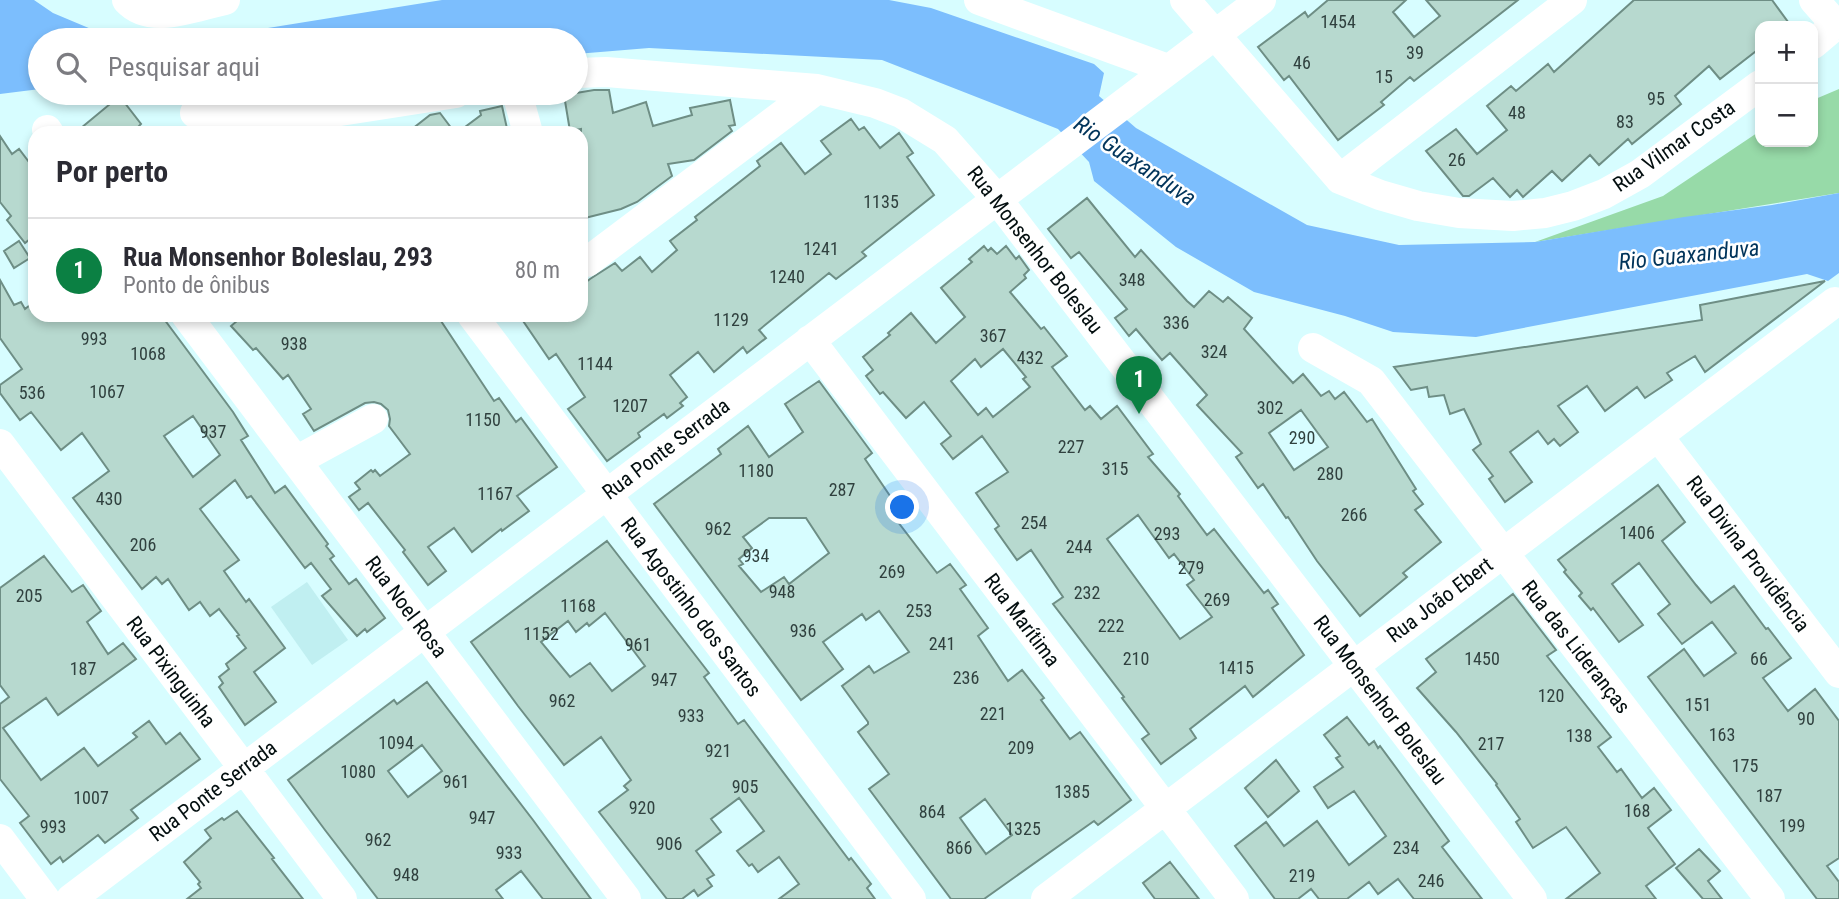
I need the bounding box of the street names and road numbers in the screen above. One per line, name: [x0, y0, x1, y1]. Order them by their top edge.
street label: Rua Vilmar Costa: [1609, 95, 1739, 197]
street label: Rua Monsenhor Boleslau: [962, 162, 1108, 338]
street label: Rua Ponte Serrada: [598, 393, 734, 505]
street label: Rua Divina Providência: [1682, 471, 1814, 637]
street label: Rua Agostinho dos Santos: [616, 513, 766, 701]
street label: Rua Noel Rosa: [360, 552, 452, 662]
street label: Rua João Ebert: [1382, 552, 1498, 648]
street label: Rua Marítima: [979, 569, 1065, 671]
street label: Rua das Lideranças: [1517, 576, 1635, 718]
street label: Rua Monsenhor Boleslau: [1309, 611, 1451, 789]
street label: Rua Pixinguinha: [122, 612, 220, 732]
street label: Rua Ponte Serrada: [145, 735, 281, 847]

